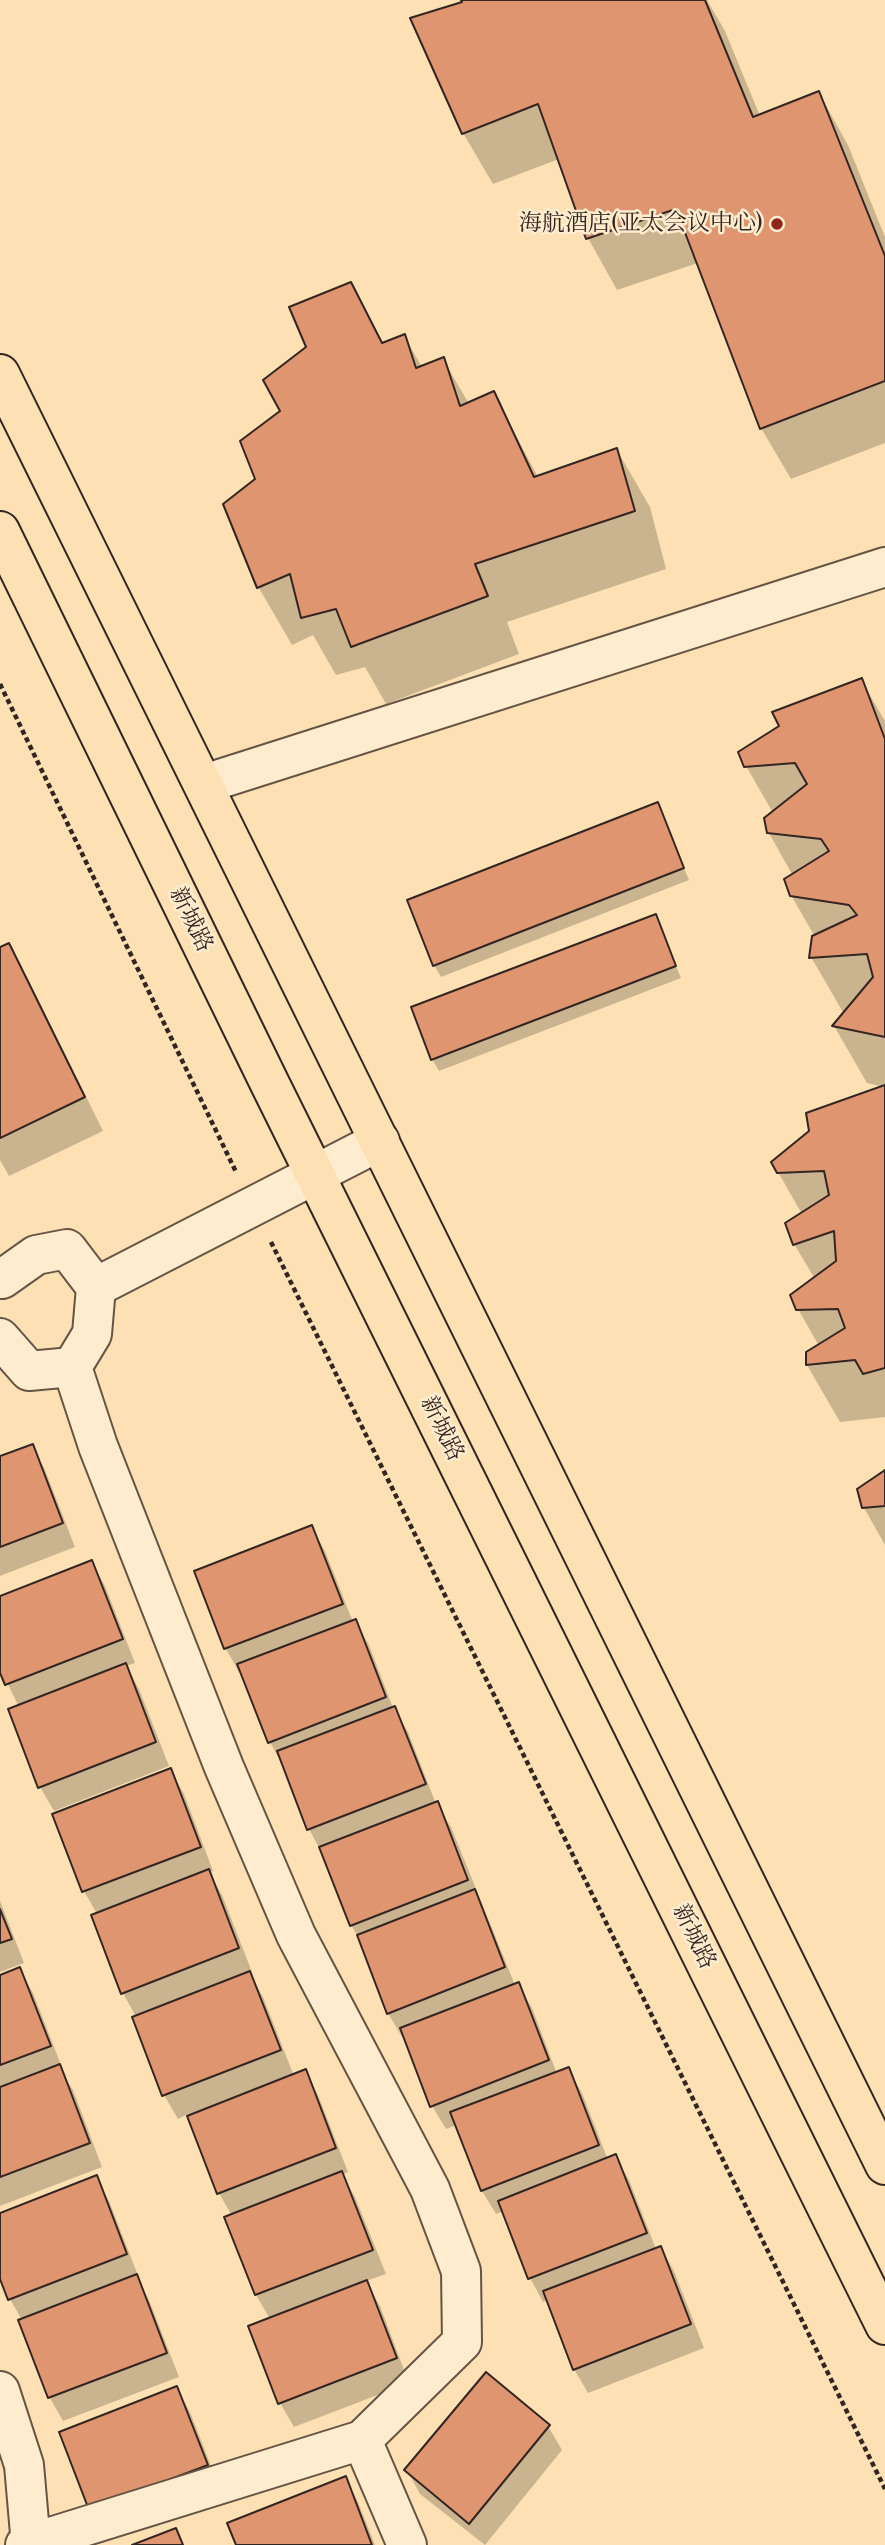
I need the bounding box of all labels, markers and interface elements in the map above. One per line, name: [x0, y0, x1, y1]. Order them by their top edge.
place label: 海航酒店(亚太会议中心): [519, 210, 763, 238]
marker: 海航酒店(亚太会议中心): [769, 216, 785, 232]
street label: 新城路: [162, 883, 218, 957]
street label: 新城路: [413, 1392, 469, 1466]
street label: 新城路: [665, 1900, 721, 1974]

